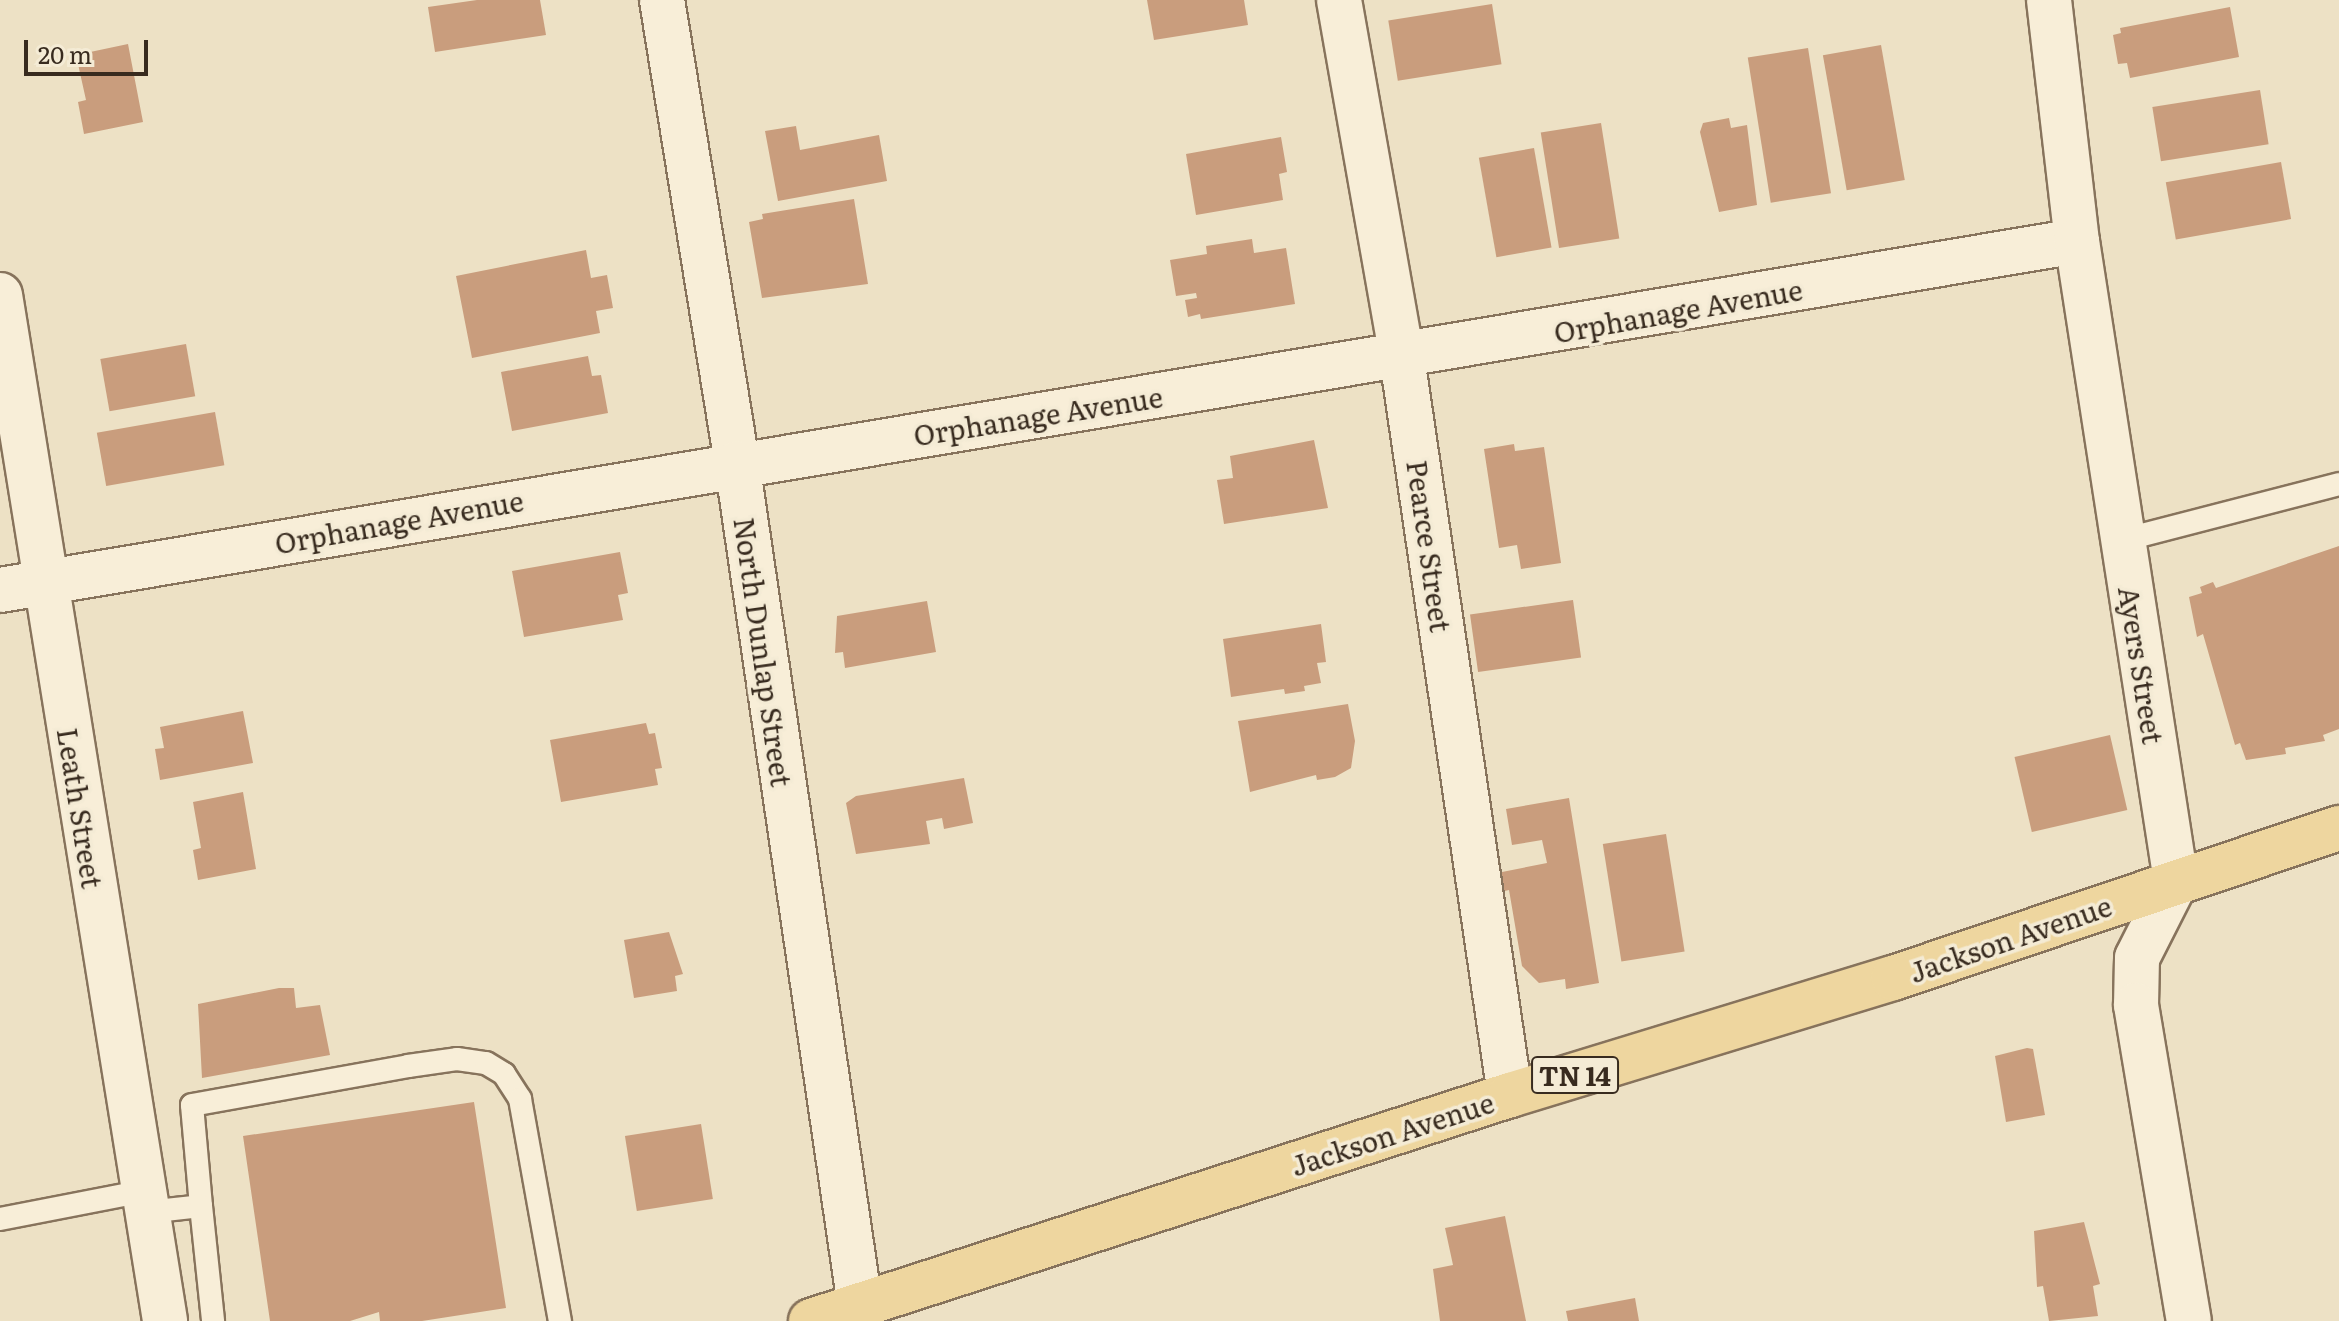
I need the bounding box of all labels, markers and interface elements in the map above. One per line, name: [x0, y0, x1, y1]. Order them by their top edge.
scale bar: [28, 24, 152, 74]
text: 20 m: [38, 36, 92, 71]
street label: Orphanage Avenue: [1551, 272, 1805, 348]
street label: Orphanage Avenue: [911, 379, 1165, 451]
street label: Pearce Street: [1401, 458, 1459, 634]
street label: Orphanage Avenue: [272, 483, 526, 559]
street label: North Dunlap Street: [728, 515, 800, 789]
street label: Ayers Street: [2113, 584, 2171, 746]
street label: Leath Street: [52, 725, 110, 891]
street label: Jackson Avenue: [1905, 888, 2115, 988]
road number: TN 14: [1531, 1053, 1619, 1097]
street label: Jackson Avenue: [1286, 1084, 1498, 1182]

